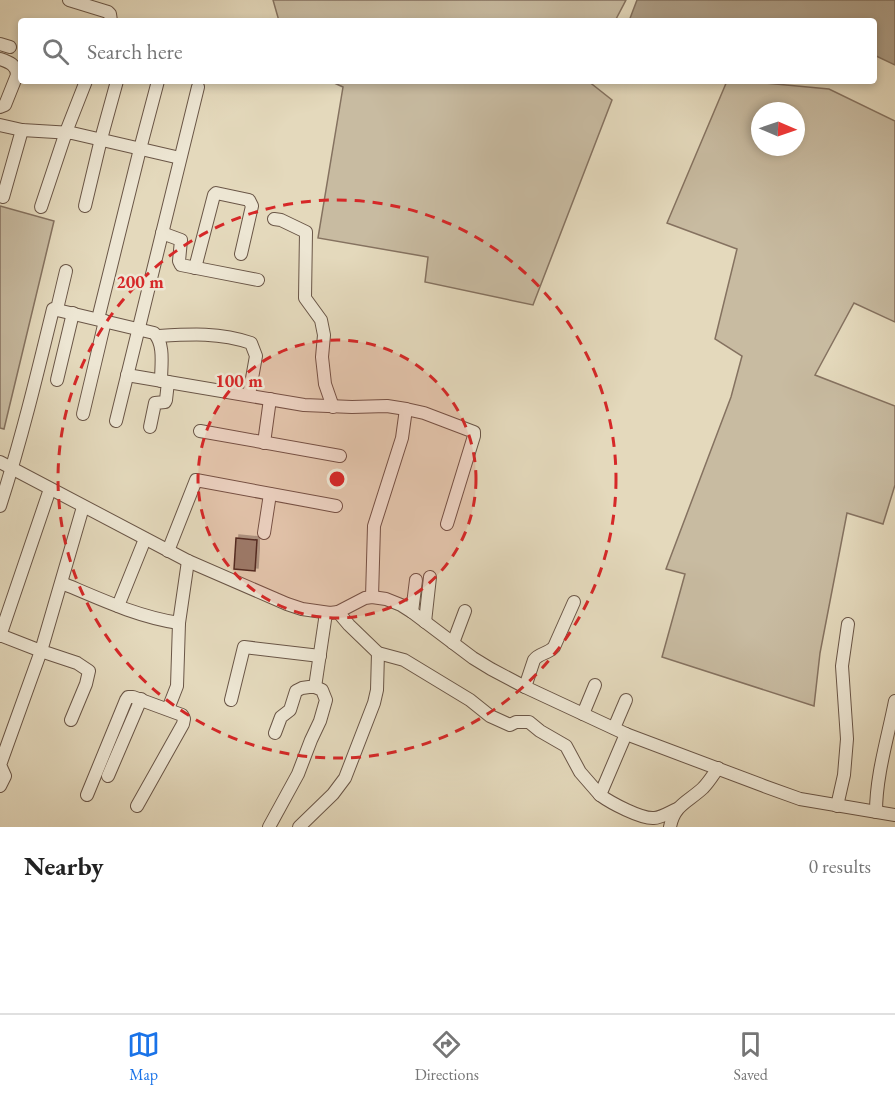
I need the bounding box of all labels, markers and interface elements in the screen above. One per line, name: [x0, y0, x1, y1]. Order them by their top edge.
search box: [18, 18, 877, 84]
icon: search: [39, 35, 72, 68]
text: Search here: [87, 37, 182, 66]
north arrow: [751, 102, 805, 156]
text: 200 m: [116, 270, 164, 293]
text: 100 m: [215, 369, 263, 392]
centre of rings: [327, 469, 347, 489]
text: Nearby: [24, 849, 104, 883]
text: 0 results: [808, 853, 871, 879]
tab: Map: [127, 1028, 160, 1085]
tab: Directions: [415, 1028, 479, 1085]
tab: Saved: [733, 1028, 768, 1085]

